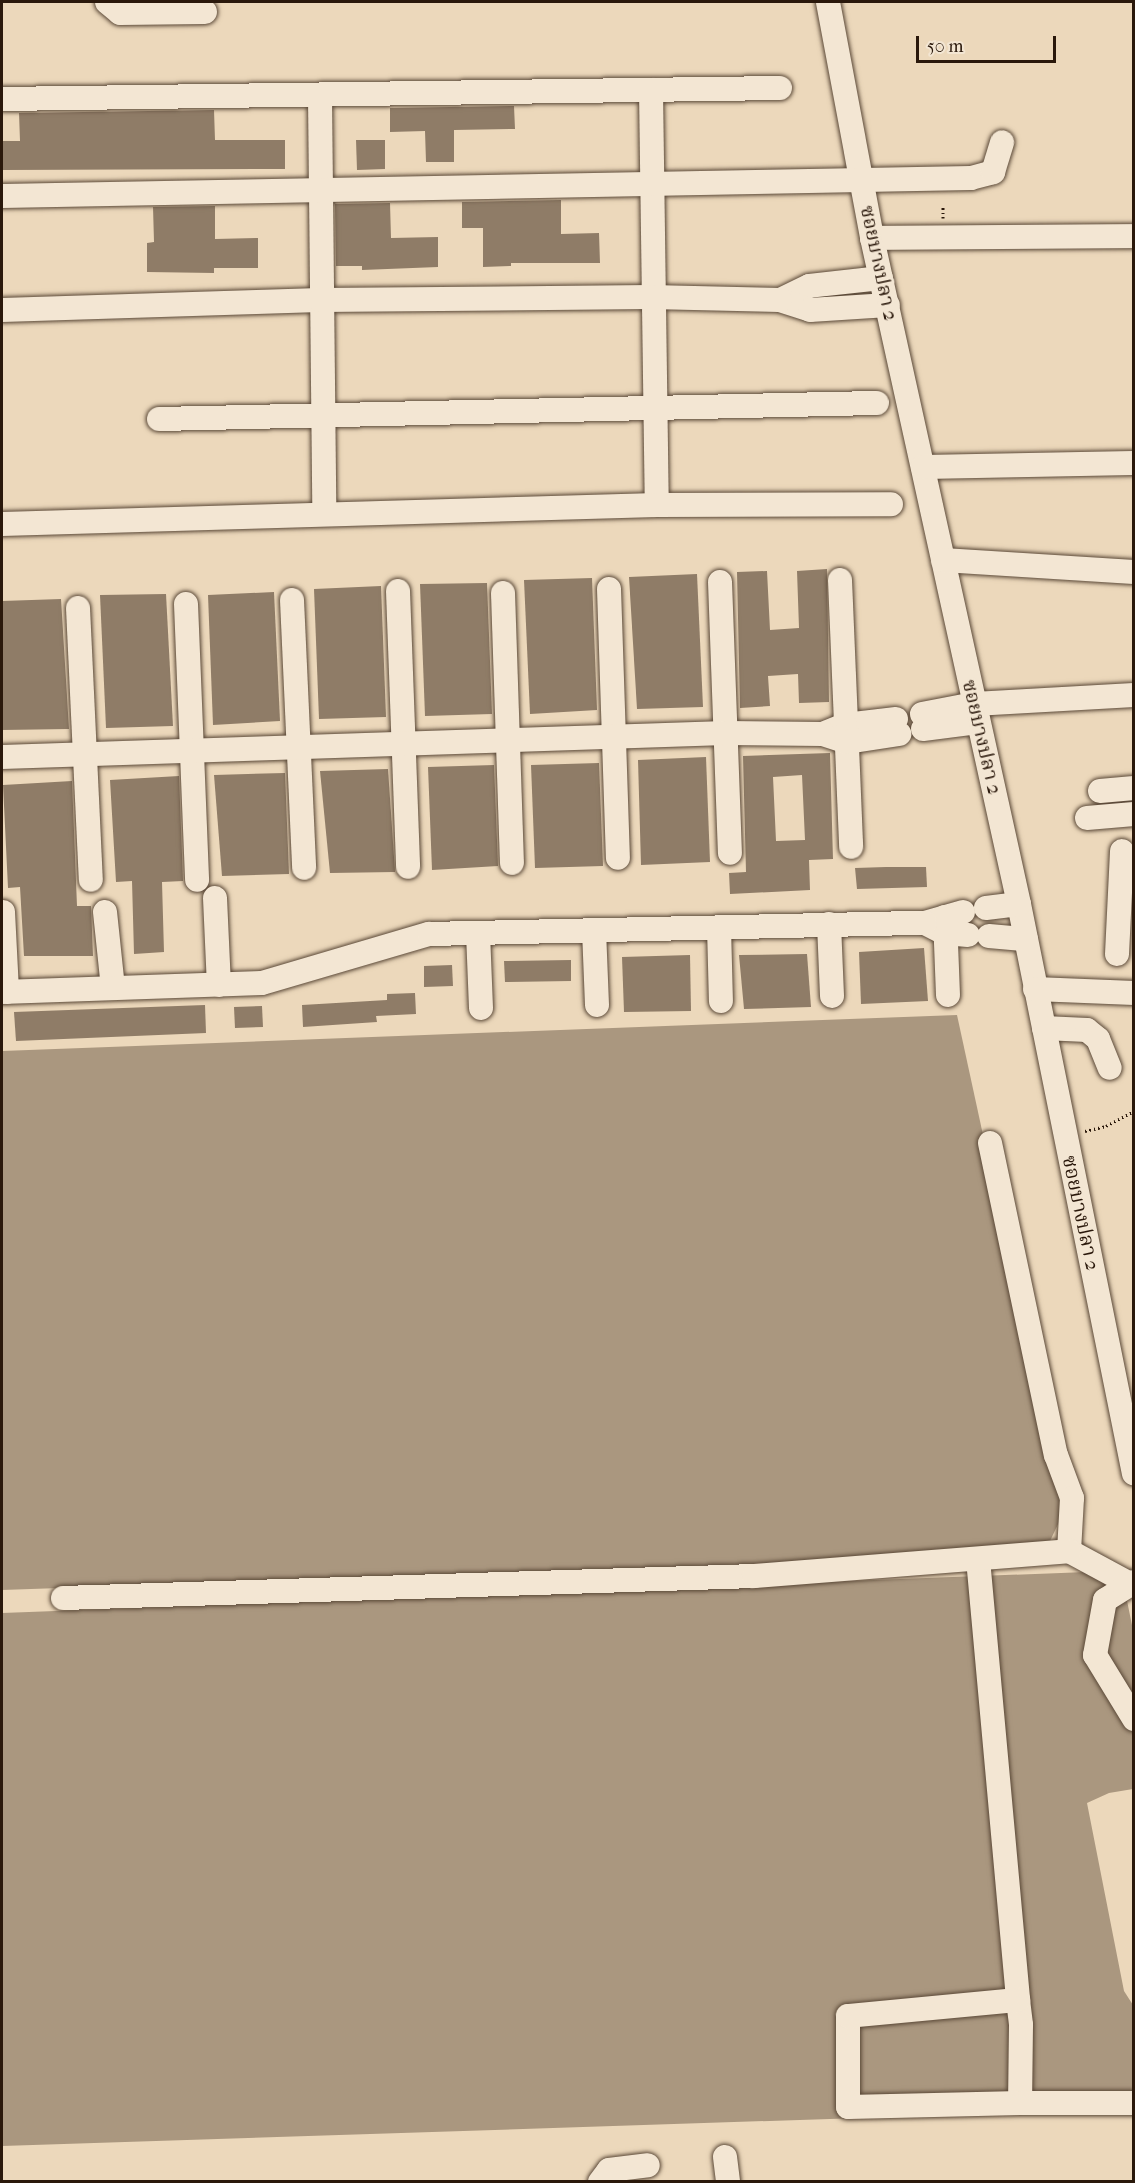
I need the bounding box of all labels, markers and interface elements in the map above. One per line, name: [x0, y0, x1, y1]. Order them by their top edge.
scale bar: [919, 24, 1058, 62]
text: 50 m: [927, 36, 963, 57]
street label: ซอยบางปลา 2: [855, 203, 903, 323]
street label: ซอยบางปลา 2: [957, 677, 1007, 797]
street label: ซอยบางปลา 2: [1057, 1153, 1105, 1273]

